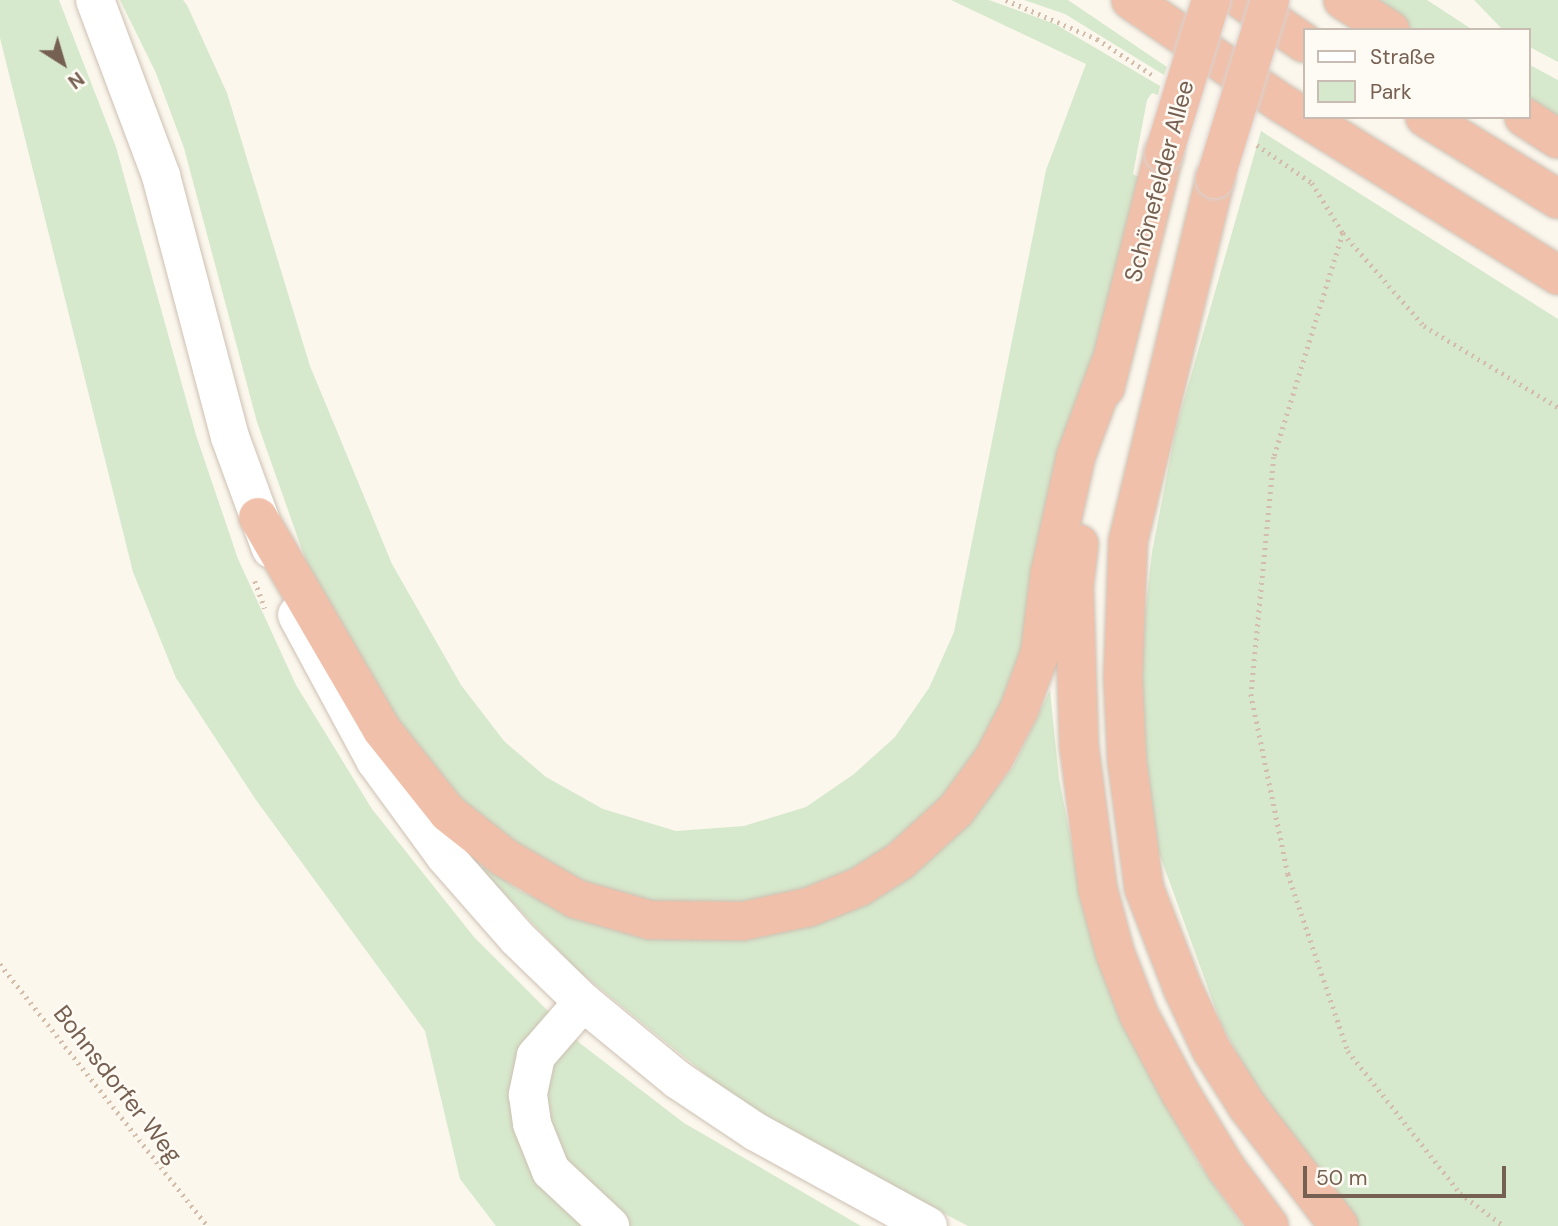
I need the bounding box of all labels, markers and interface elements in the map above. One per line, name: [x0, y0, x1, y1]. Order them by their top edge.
north arrow: [28, 28, 98, 98]
legend: [1302, 28, 1530, 119]
text: Straße: [1370, 43, 1435, 71]
text: N: [63, 66, 89, 94]
street label: Schönefelder Allee: [1118, 77, 1200, 285]
text: Park: [1370, 78, 1411, 106]
street label: Bohnsdorfer Weg: [48, 999, 188, 1169]
scale bar: [1306, 1152, 1509, 1196]
text: 50 m: [1316, 1164, 1367, 1192]

